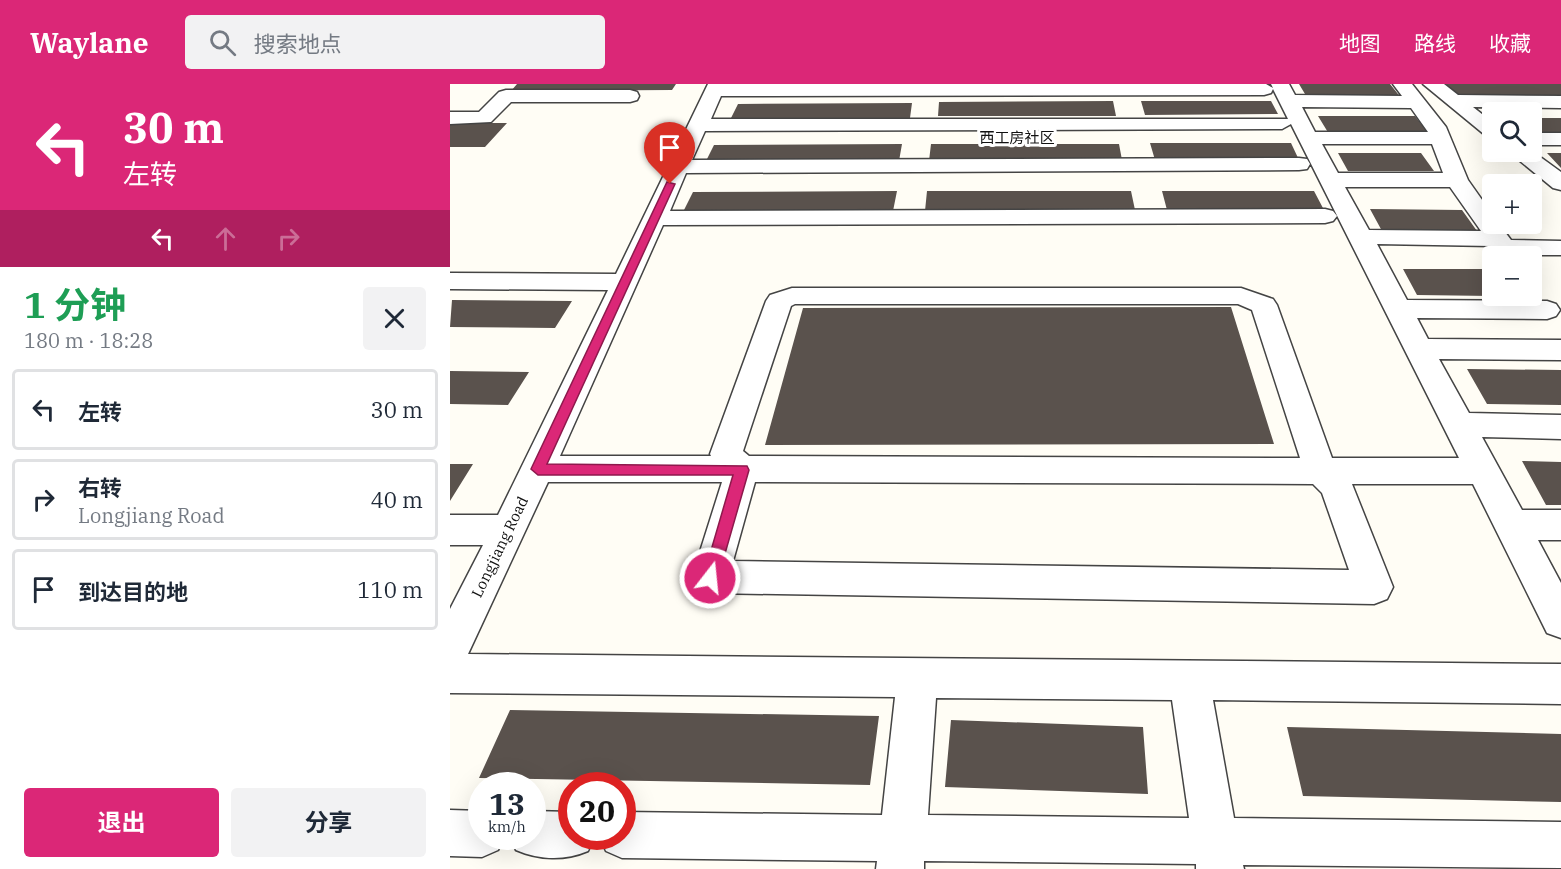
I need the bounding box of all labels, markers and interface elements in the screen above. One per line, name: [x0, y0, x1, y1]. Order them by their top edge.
search box: [185, 15, 605, 69]
text: Waylane: [30, 24, 149, 61]
icon: search: [206, 26, 239, 59]
text: 搜索地点: [254, 29, 342, 58]
text: 地图: [1339, 29, 1381, 57]
text: 路线: [1414, 29, 1456, 57]
text: 收藏: [1489, 29, 1531, 57]
text: 30 m: [123, 100, 224, 155]
map controls: [1482, 102, 1542, 306]
button: search: [1482, 102, 1542, 162]
icon: left: [24, 108, 102, 186]
pin: [644, 122, 695, 184]
district label: 西工房社区: [979, 128, 1055, 147]
icon: arrive: [653, 131, 686, 164]
text: 左转: [123, 156, 177, 191]
button: +: [1482, 174, 1542, 234]
icon: left: [146, 222, 179, 255]
icon: ahead: [209, 222, 242, 255]
icon: right: [272, 222, 305, 255]
button: −: [1482, 246, 1542, 306]
text: 1 分钟: [24, 281, 126, 328]
button: close: [363, 287, 426, 350]
text: 180 m · 18:28: [24, 327, 153, 354]
icon: left: [27, 393, 60, 426]
text: 30 m: [371, 395, 423, 424]
text: 左转: [78, 397, 122, 426]
text: 右转: [78, 473, 122, 502]
icon: right: [27, 483, 60, 516]
text: 40 m: [371, 485, 423, 514]
street label: Longjiang Road: [467, 493, 532, 600]
text: Longjiang Road: [78, 502, 225, 529]
position arrow: [678, 546, 742, 610]
icon: arrive: [27, 573, 60, 606]
text: 110 m: [357, 575, 423, 604]
text: 到达目的地: [78, 577, 188, 606]
speed limit sign: 20: [558, 772, 636, 850]
text: 13: [489, 784, 525, 823]
button: 退出: [24, 788, 219, 857]
button: 分享: [231, 788, 426, 857]
text: km/h: [488, 817, 526, 836]

